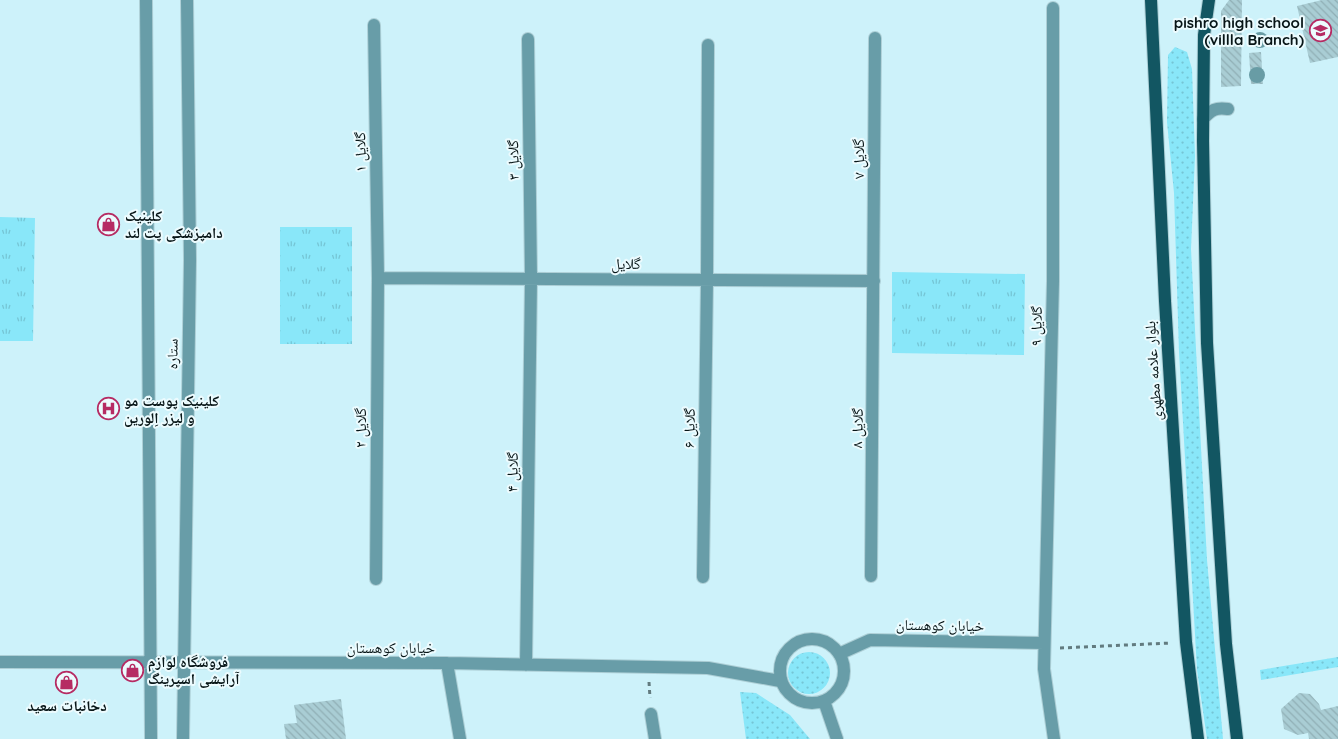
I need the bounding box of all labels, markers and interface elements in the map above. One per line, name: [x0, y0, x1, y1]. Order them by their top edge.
place label: pishro high school (villla Branch): [1174, 13, 1304, 49]
school or university icon: pishro high school (villla Branch): [1308, 19, 1332, 43]
street label: گلایل ۱: [350, 131, 371, 172]
street label: گلایل ۳: [503, 139, 524, 180]
street label: گلایل ۷: [849, 139, 869, 179]
place label: کلینیک دامپزشکی پت لند: [125, 206, 223, 242]
shop icon: کلینیک دامپزشکی پت لند: [97, 212, 121, 236]
street label: گلایل: [611, 254, 641, 274]
street label: گلایل ۹: [1026, 305, 1047, 346]
street label: بلوار علامه مطهری: [1140, 320, 1167, 422]
street label: ستاره: [162, 338, 182, 370]
place label: کلینیک پوست مو و لیزر اِلورین: [124, 391, 219, 427]
hospital icon: کلینیک پوست مو و لیزر اِلورین: [96, 397, 120, 421]
street label: گلایل ۶: [679, 407, 700, 448]
street label: گلایل ۸: [847, 407, 868, 448]
street label: گلایل ۲: [351, 408, 371, 448]
street label: گلایل ۴: [502, 451, 523, 492]
street label: خیابان کوهستان: [896, 615, 985, 636]
street label: خیابان کوهستان: [347, 638, 436, 658]
place label: فروشگاه لوازم آرایشی اسپرینگ: [148, 652, 240, 688]
shop icon: فروشگاه لوازم آرایشی اسپرینگ: [120, 658, 144, 682]
shop icon: دخانبات سعید: [55, 670, 79, 694]
place label: دخانبات سعید: [27, 696, 107, 715]

